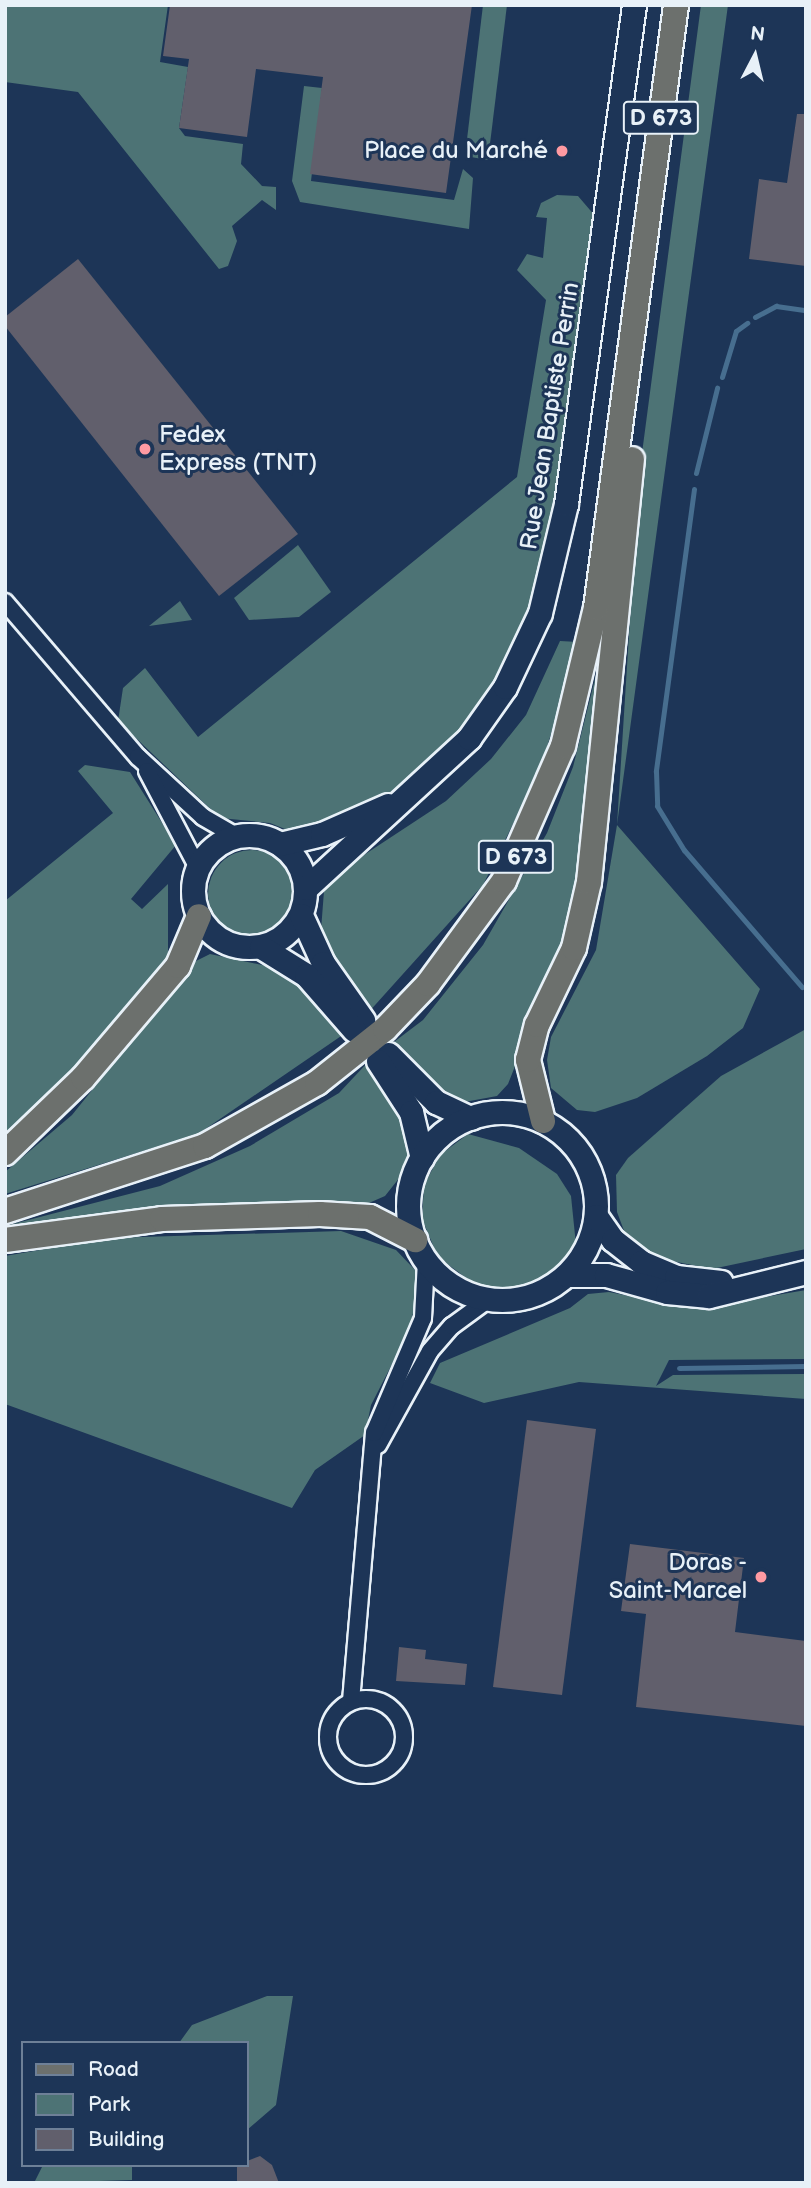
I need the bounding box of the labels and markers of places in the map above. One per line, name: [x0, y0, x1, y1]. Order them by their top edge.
place label: Place du Marché: [364, 137, 548, 165]
marker: Place du Marché: [554, 143, 570, 159]
place label: Fedex Express (TNT): [159, 421, 317, 477]
marker: Fedex Express (TNT): [137, 441, 153, 457]
place label: Doras - Saint-Marcel: [609, 1549, 747, 1605]
marker: Doras - Saint-Marcel: [753, 1569, 769, 1585]

